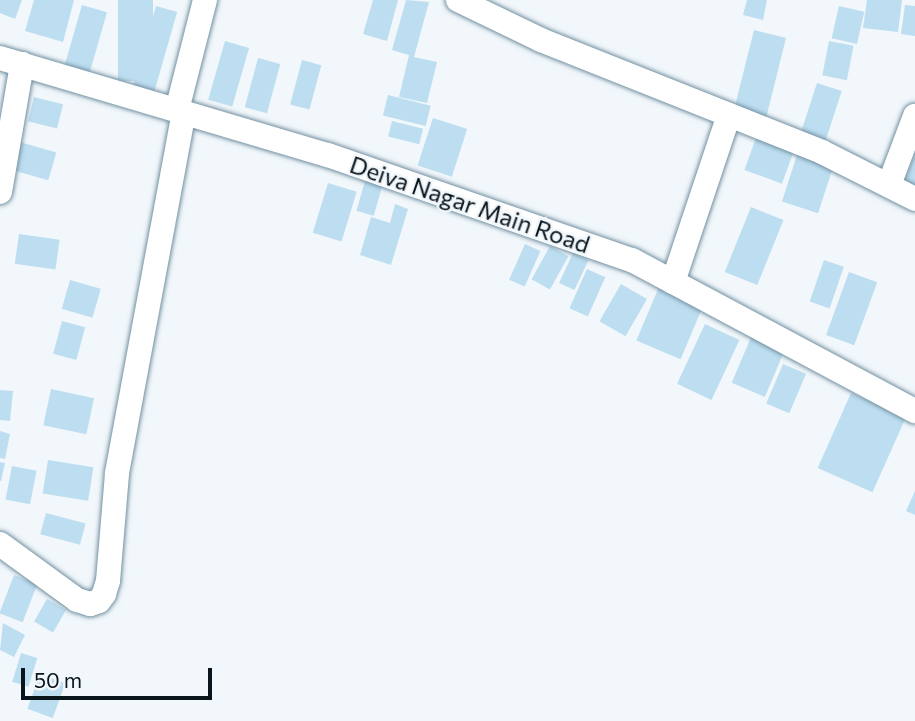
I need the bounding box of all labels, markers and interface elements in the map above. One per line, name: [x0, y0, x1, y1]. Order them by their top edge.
street label: Deiva Nagar Main Road: [346, 149, 594, 259]
scale bar: [24, 654, 215, 698]
text: 50 m: [34, 667, 82, 692]

